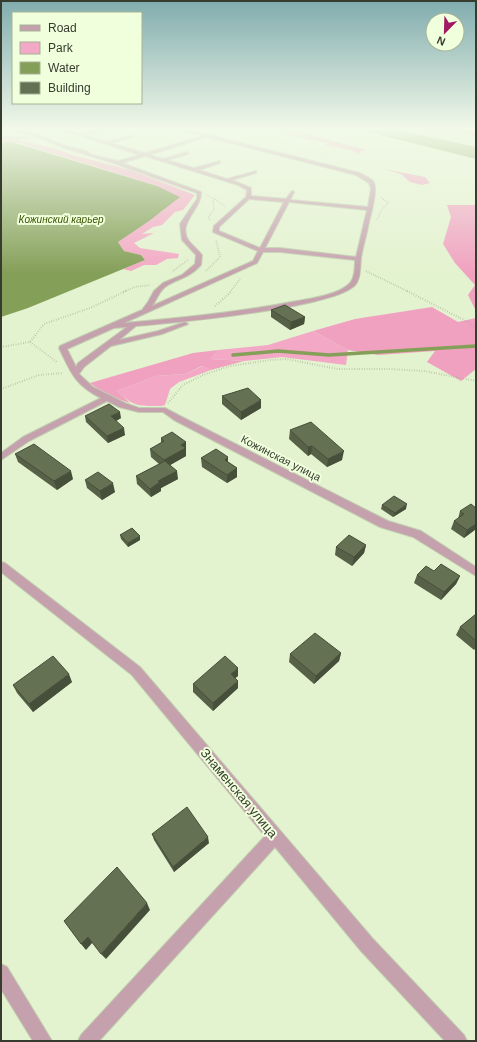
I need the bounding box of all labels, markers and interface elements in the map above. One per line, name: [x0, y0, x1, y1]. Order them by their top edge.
legend: [12, 12, 142, 104]
north arrow: [425, 12, 465, 52]
text: Road: [48, 21, 77, 35]
text: N: [435, 34, 447, 48]
text: Park: [48, 41, 74, 55]
text: Water: [48, 61, 80, 75]
text: Building: [48, 81, 91, 95]
water label: Кожинский карьер: [18, 214, 104, 225]
street label: Кожинская улица: [239, 433, 324, 484]
street label: Знаменская улица: [197, 745, 281, 841]

